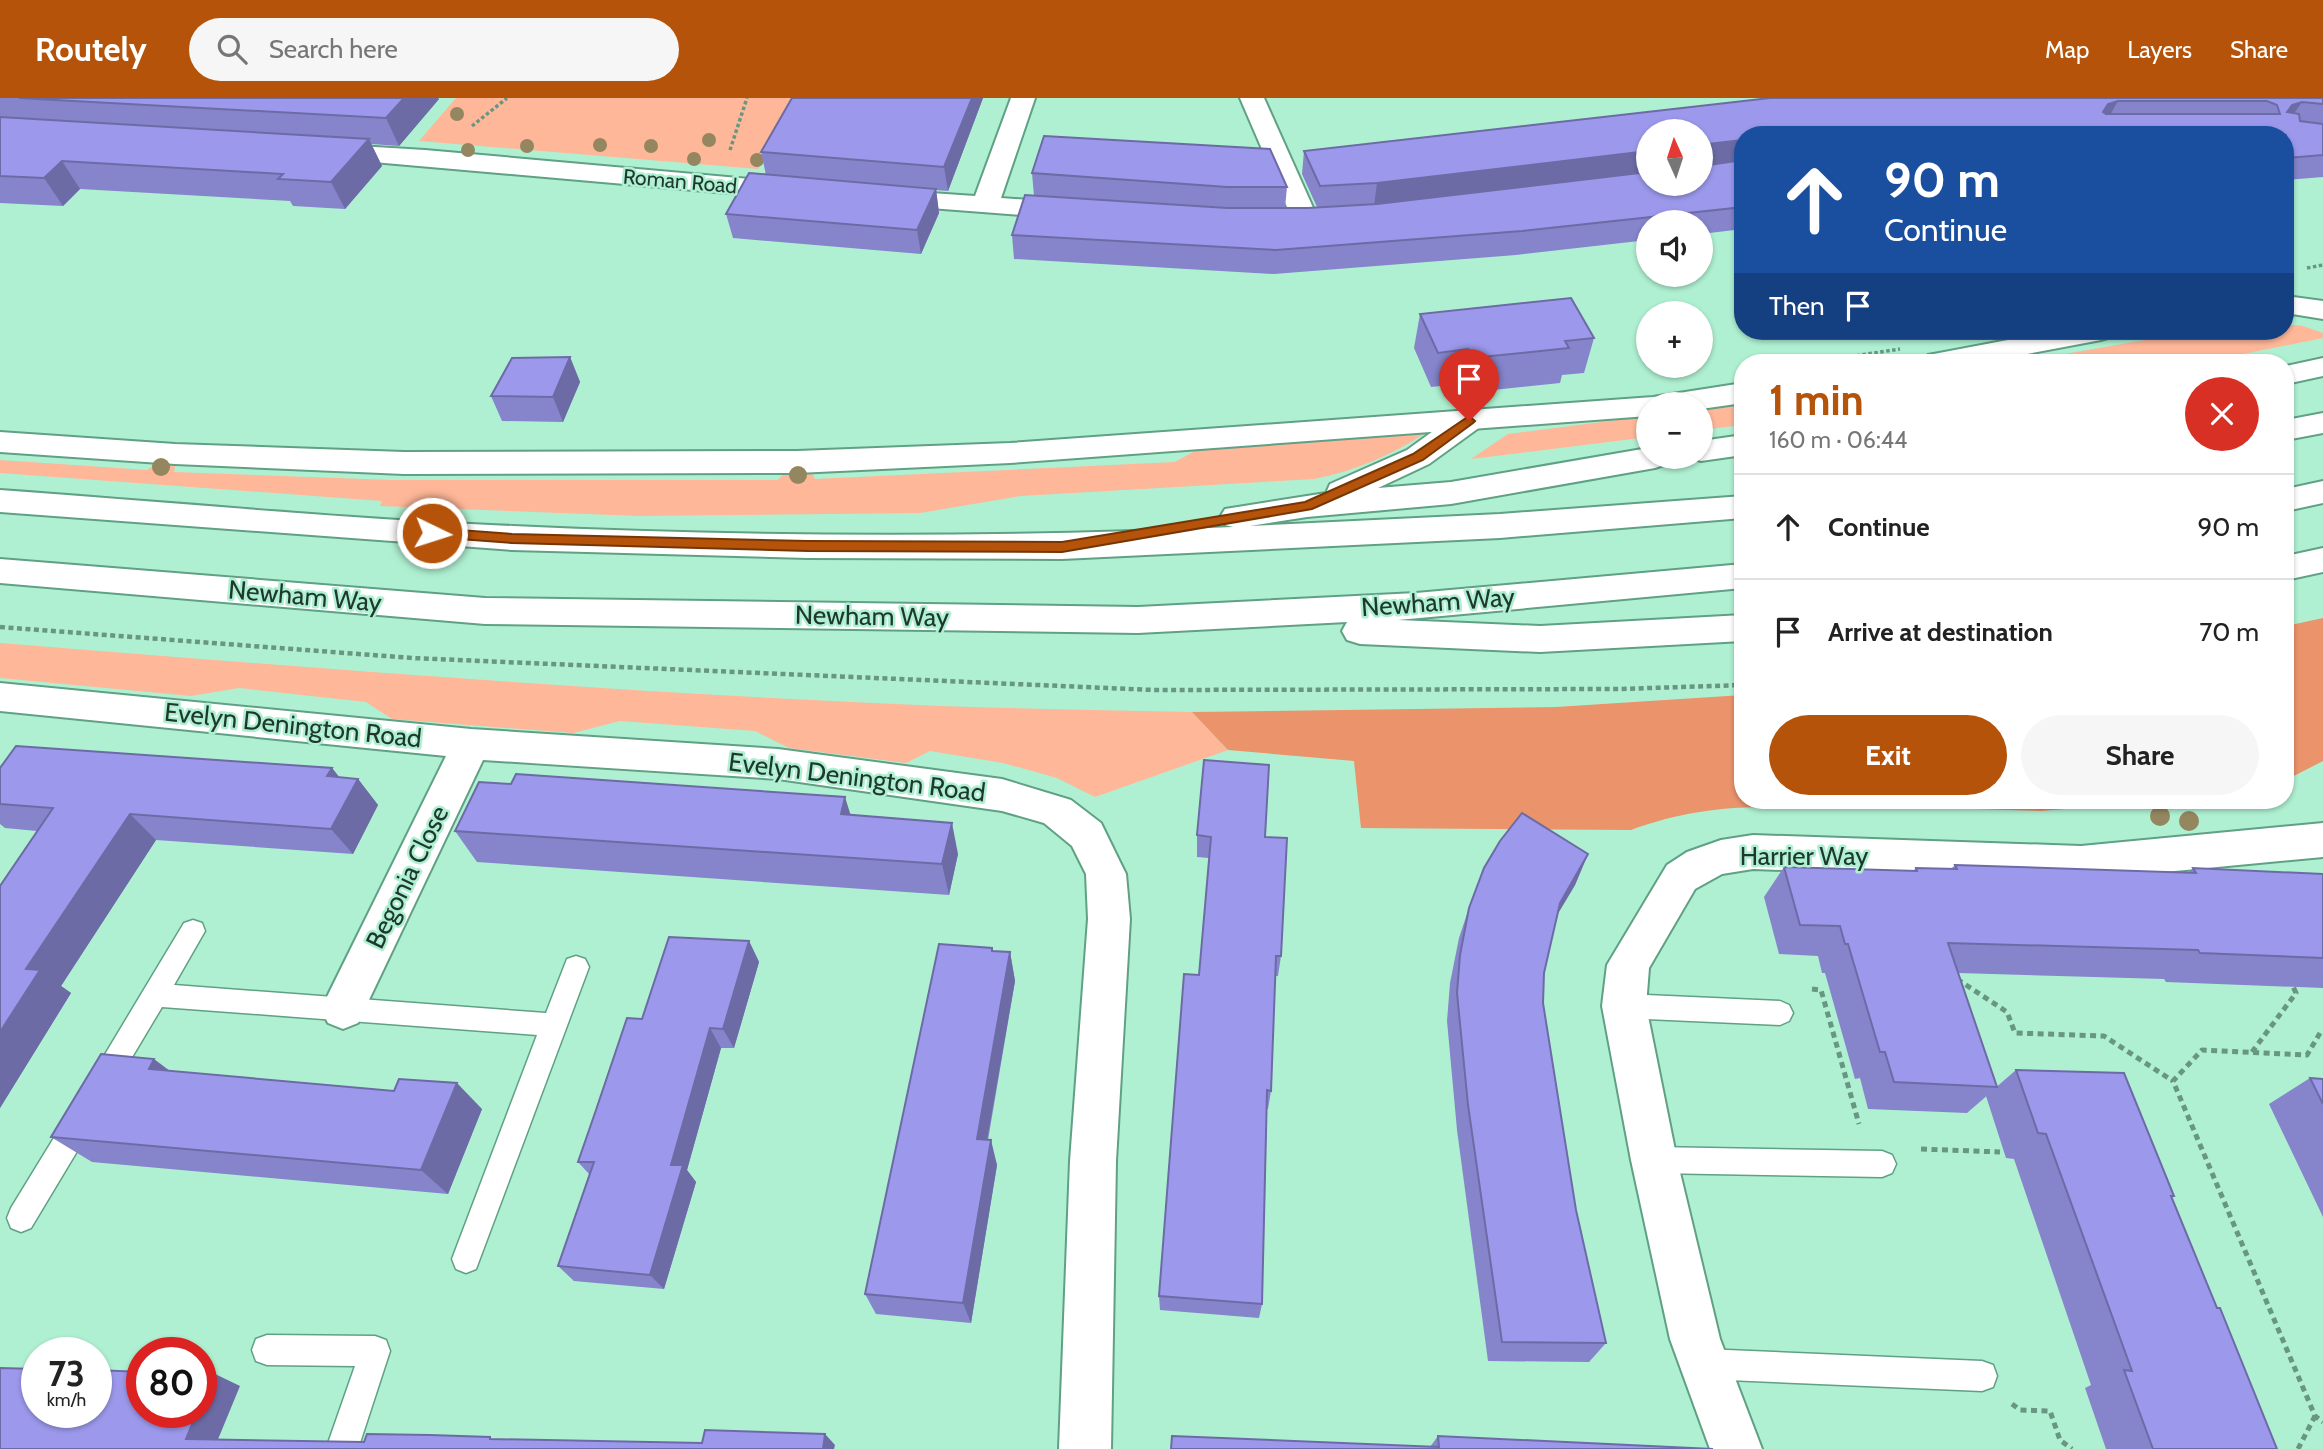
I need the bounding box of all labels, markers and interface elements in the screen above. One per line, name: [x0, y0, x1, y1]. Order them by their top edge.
search box: [189, 18, 679, 81]
text: Routely: [35, 29, 147, 69]
icon: search: [213, 30, 251, 68]
text: Search here: [269, 33, 398, 65]
text: Map: [2045, 35, 2089, 64]
text: Layers: [2127, 35, 2192, 64]
text: Share: [2230, 35, 2288, 64]
north arrow: [1636, 119, 1713, 196]
map controls: [1636, 119, 1713, 469]
text: 90 m: [1884, 150, 2000, 209]
icon: ahead: [1769, 154, 1860, 245]
street label: Roman Road: [622, 164, 738, 198]
button: sound: [1636, 210, 1713, 287]
text: Continue: [1884, 210, 2007, 249]
icon: arrive: [1839, 287, 1877, 325]
text: Then: [1769, 290, 1825, 322]
button: +: [1636, 301, 1713, 378]
pin: [1439, 349, 1499, 421]
icon: arrive: [1450, 360, 1488, 398]
text: 1 min: [1769, 374, 1864, 426]
button: close: [2185, 377, 2259, 451]
button: −: [1636, 392, 1713, 469]
text: 160 m · 06:44: [1769, 426, 1907, 454]
position arrow: [395, 496, 469, 570]
icon: ahead: [1769, 508, 1807, 546]
text: Continue: [1828, 511, 1930, 543]
text: 90 m: [2197, 511, 2259, 543]
street label: Newham Way: [227, 573, 383, 619]
street label: Newham Way: [1360, 581, 1516, 623]
street label: Newham Way: [795, 599, 949, 633]
icon: arrive: [1769, 613, 1807, 651]
text: Arrive at destination: [1828, 616, 2053, 648]
text: 70 m: [2199, 616, 2259, 648]
street label: Evelyn Denington Road: [163, 696, 423, 754]
button: Exit: [1769, 715, 2007, 795]
button: Share: [2021, 715, 2259, 795]
street label: Evelyn Denington Road: [727, 745, 987, 809]
street label: Begonia Close: [359, 800, 455, 954]
street label: Harrier Way: [1740, 840, 1868, 872]
speed limit sign: 80: [126, 1337, 217, 1428]
text: 73: [48, 1352, 85, 1395]
text: km/h: [47, 1389, 86, 1411]

